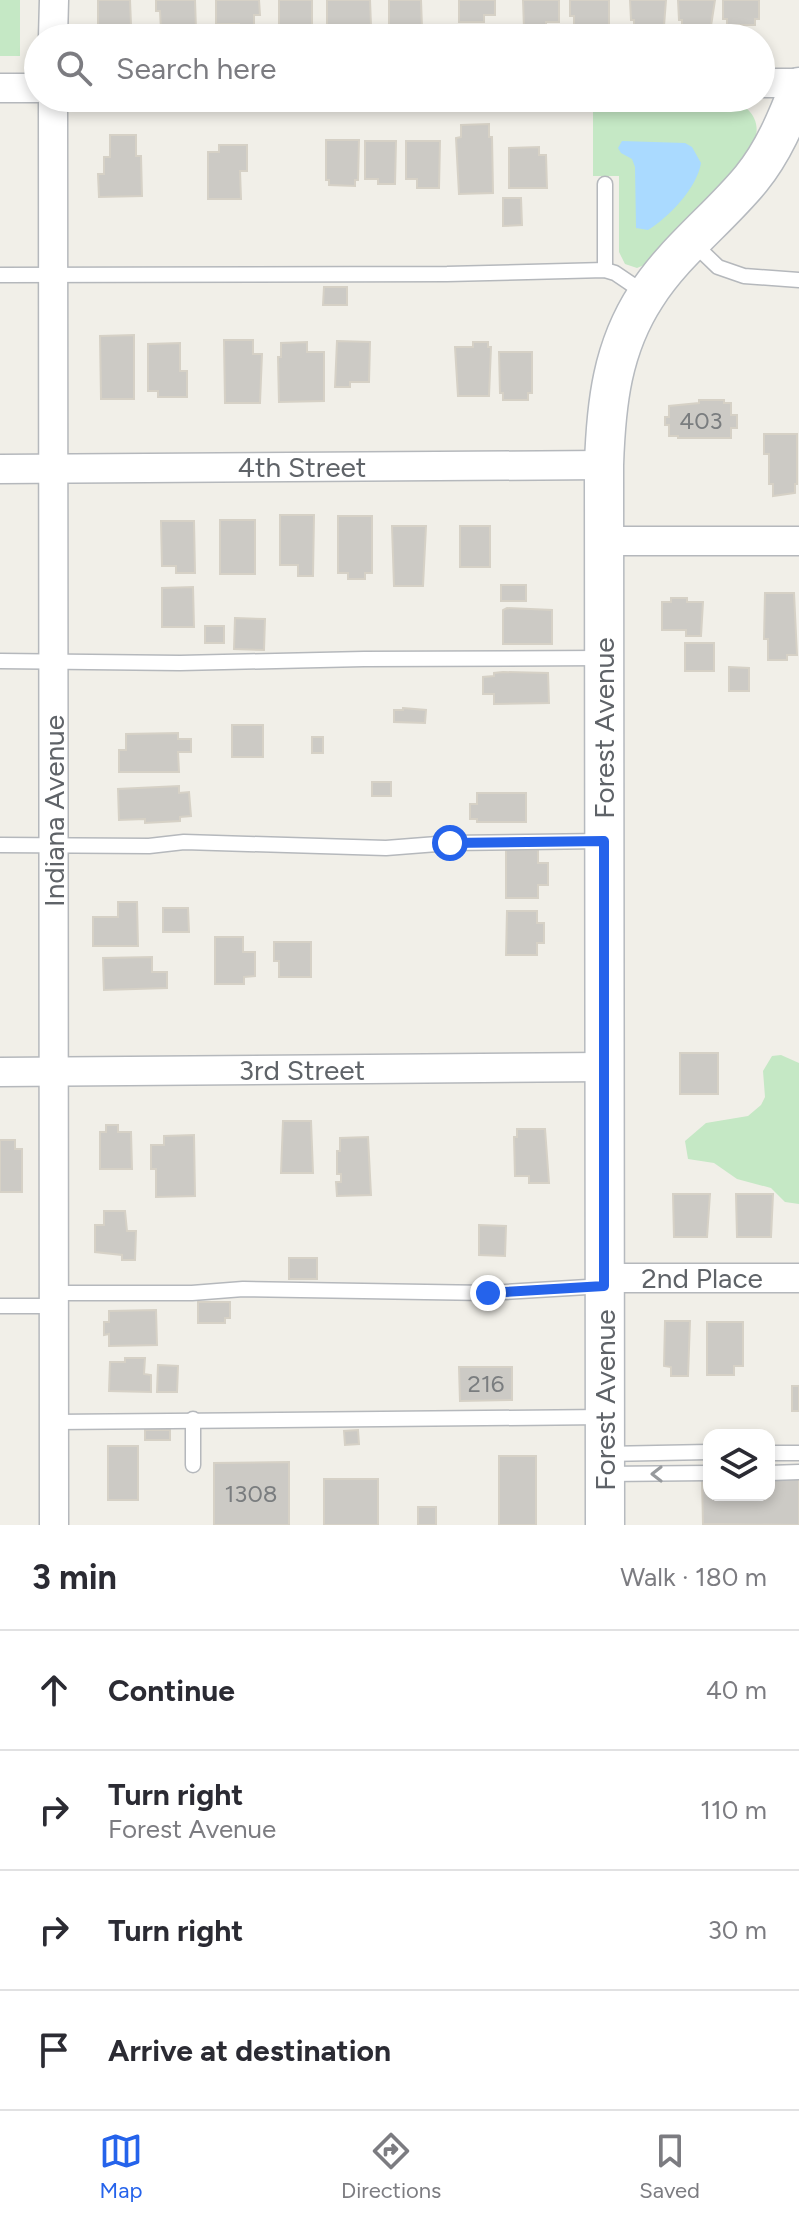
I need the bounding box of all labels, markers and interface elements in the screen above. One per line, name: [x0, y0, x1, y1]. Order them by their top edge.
search box: [24, 24, 775, 112]
icon: search: [52, 46, 96, 90]
text: Search here: [116, 50, 276, 87]
house number: 403: [679, 406, 723, 435]
street label: 4th Street: [238, 450, 366, 484]
street label: Forest Avenue: [587, 637, 621, 819]
street label: Indiana Avenue: [37, 715, 71, 907]
route start: [432, 825, 468, 861]
street label: 3rd Street: [239, 1053, 365, 1087]
street label: 2nd Place: [641, 1261, 763, 1295]
route end: [470, 1275, 506, 1311]
street label: Forest Avenue: [588, 1309, 622, 1491]
house number: 216: [468, 1369, 504, 1398]
map controls: [703, 1429, 775, 1501]
button: layers: [703, 1429, 775, 1501]
one-way arrow: [650, 1465, 663, 1483]
house number: 1308: [224, 1479, 278, 1508]
text: 3 min: [32, 1557, 117, 1598]
text: Walk · 180 m: [620, 1561, 767, 1593]
icon: ahead: [32, 1668, 76, 1712]
text: Continue: [108, 1672, 235, 1709]
text: 40 m: [706, 1674, 767, 1706]
text: Turn right: [108, 1776, 243, 1813]
icon: right: [32, 1788, 76, 1832]
text: 110 m: [700, 1794, 767, 1826]
text: Forest Avenue: [108, 1813, 276, 1845]
icon: right: [32, 1908, 76, 1952]
text: Turn right: [108, 1912, 243, 1949]
text: 30 m: [708, 1914, 767, 1946]
icon: arrive: [32, 2028, 76, 2072]
text: Arrive at destination: [108, 2032, 391, 2069]
tab: Map: [99, 2129, 143, 2204]
tab: Directions: [341, 2129, 441, 2204]
tab: Saved: [639, 2129, 700, 2204]

